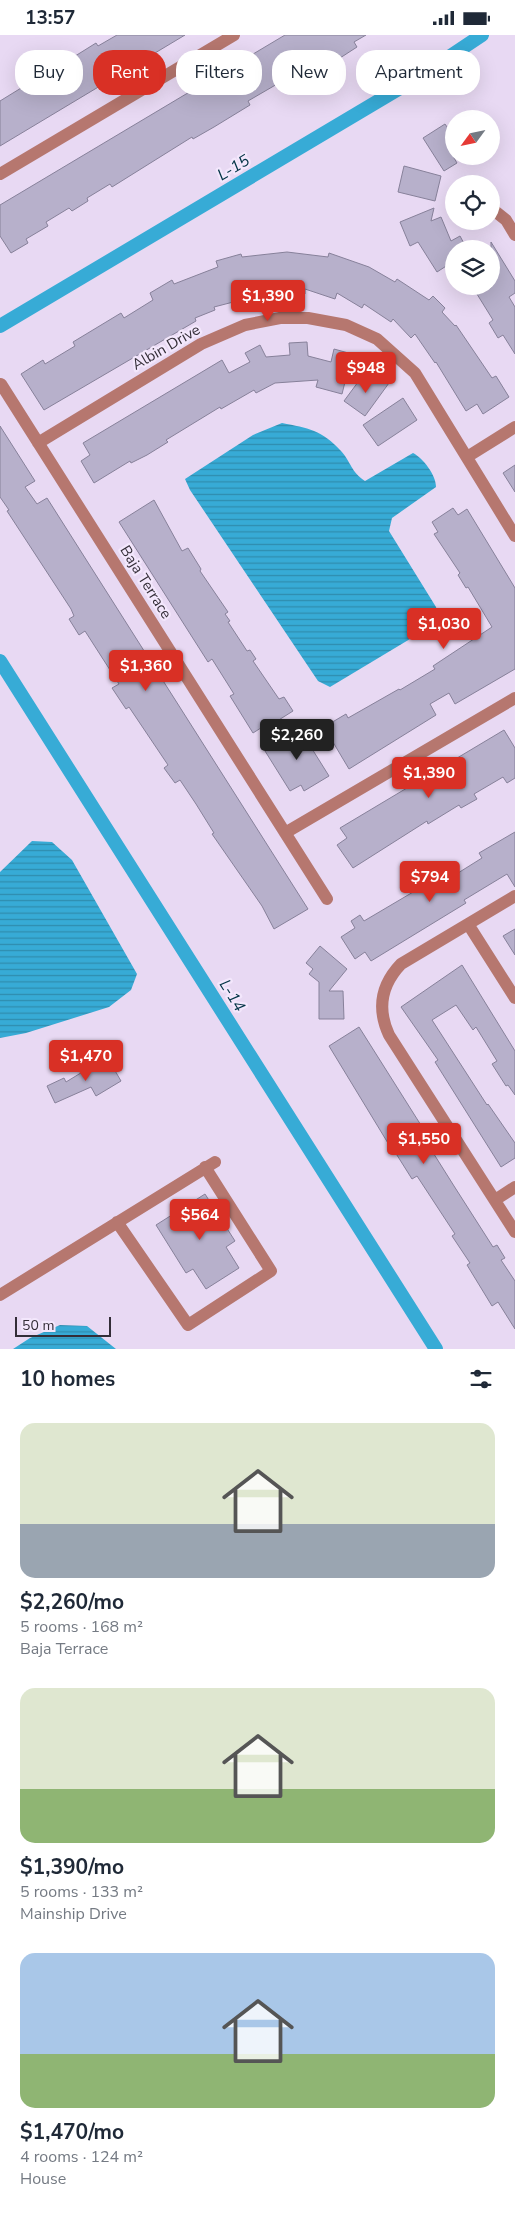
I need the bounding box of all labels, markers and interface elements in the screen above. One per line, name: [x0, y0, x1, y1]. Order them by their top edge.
text: 13:57: [25, 5, 75, 31]
chip: Buy: [15, 50, 83, 95]
chip: Rent: [93, 50, 166, 95]
chip: Filters: [176, 50, 262, 95]
chip: New: [272, 50, 346, 95]
chip: Apartment: [356, 50, 480, 95]
north arrow: [445, 110, 500, 165]
map controls: [445, 110, 500, 295]
water label: L-15: [213, 149, 254, 186]
button: locate: [445, 175, 500, 230]
button: layers: [445, 240, 500, 295]
pin: $1,390: [227, 279, 309, 322]
text: $1,390: [242, 285, 294, 307]
street label: Albin Drive: [128, 319, 204, 375]
pin: $948: [336, 351, 396, 394]
text: $948: [347, 357, 385, 379]
street label: Baja Terrace: [116, 542, 176, 622]
pin: $1,030: [403, 607, 485, 650]
text: $1,030: [418, 613, 470, 635]
pin: $1,360: [105, 649, 187, 692]
text: $1,360: [120, 655, 172, 677]
pin: $2,260: [256, 719, 338, 761]
text: $2,260: [271, 724, 323, 746]
pin: $1,390: [388, 757, 470, 799]
text: $1,390: [403, 762, 455, 784]
pin: $794: [400, 861, 460, 903]
text: $794: [411, 866, 449, 888]
water label: L-14: [214, 975, 251, 1016]
pin: $1,470: [45, 1039, 127, 1082]
text: $1,470: [60, 1045, 112, 1067]
pin: $1,550: [383, 1123, 465, 1165]
text: $1,550: [398, 1128, 450, 1150]
pin: $564: [170, 1199, 230, 1241]
text: $564: [181, 1204, 219, 1226]
scale bar: [15, 1314, 111, 1337]
text: 50 m: [22, 1316, 54, 1335]
text: 10 homes: [20, 1365, 115, 1393]
icon: filters: [467, 1365, 495, 1393]
icon: home: [213, 1456, 303, 1546]
text: $2,260/mo: [20, 1588, 124, 1616]
text: 5 rooms · 168 m²: [20, 1616, 143, 1638]
text: Baja Terrace: [20, 1638, 108, 1660]
icon: home: [213, 1721, 303, 1811]
text: $1,390/mo: [20, 1853, 124, 1881]
text: 5 rooms · 133 m²: [20, 1881, 143, 1903]
text: Mainship Drive: [20, 1903, 127, 1925]
icon: home: [213, 1986, 303, 2076]
text: $1,470/mo: [20, 2118, 124, 2146]
text: 4 rooms · 124 m²: [20, 2146, 143, 2168]
text: House: [20, 2168, 66, 2190]

